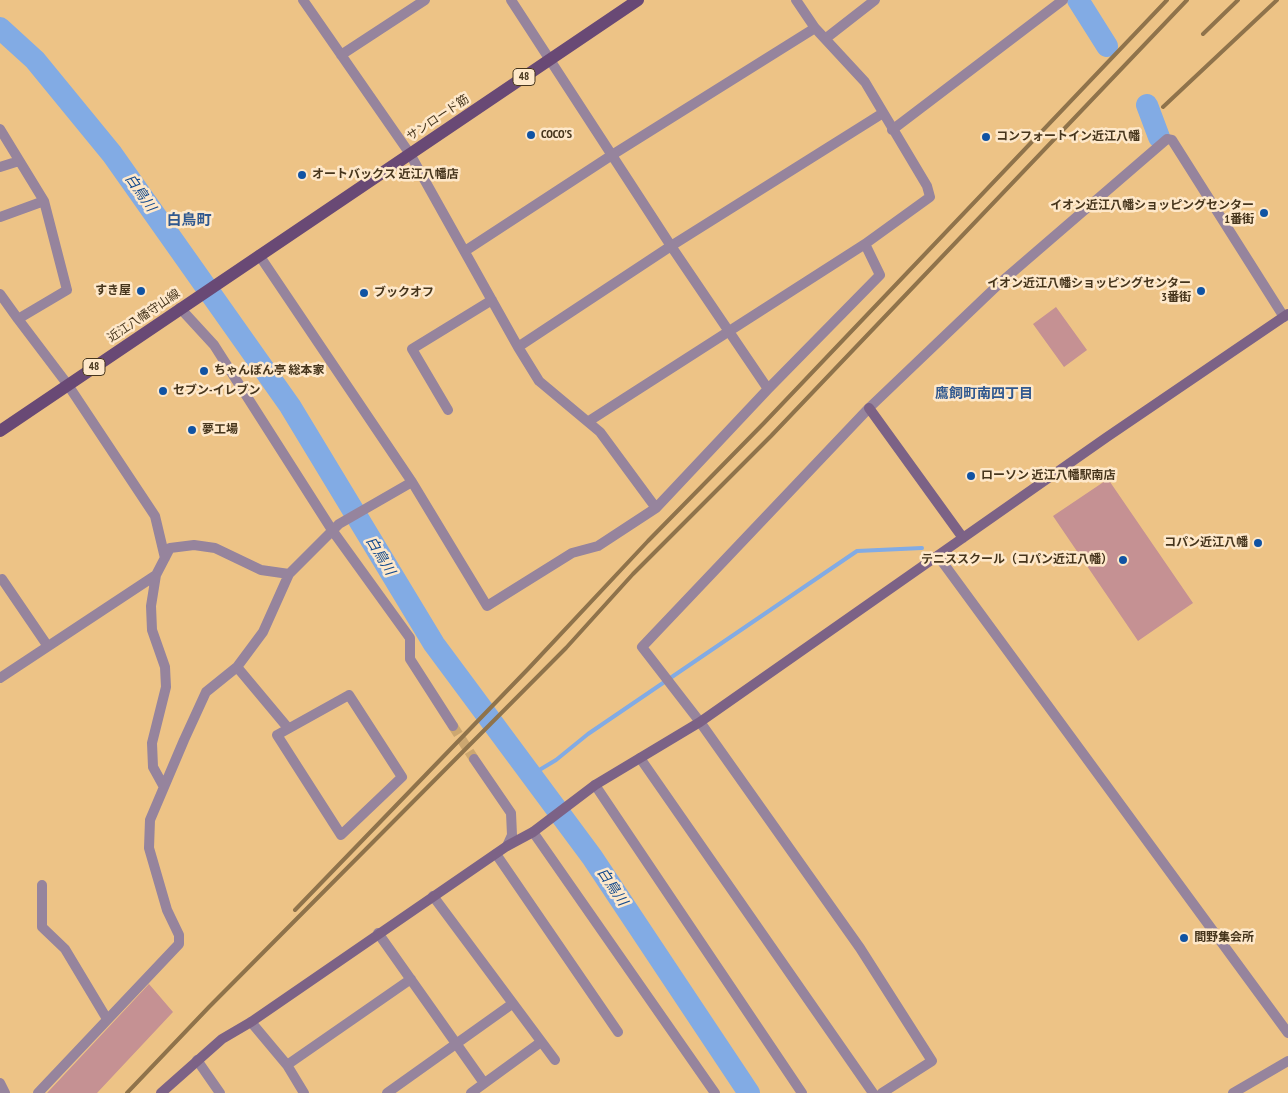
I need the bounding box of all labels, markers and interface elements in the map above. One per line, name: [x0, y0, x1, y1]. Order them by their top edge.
road number: 48: [513, 68, 535, 86]
street label: サンロード筋: [404, 92, 472, 144]
place label: COCO'S: [541, 128, 572, 142]
marker: COCO'S: [525, 129, 537, 141]
place label: コンフォートイン近江八幡: [996, 130, 1140, 144]
marker: コンフォートイン近江八幡: [980, 131, 992, 143]
place label: オートバックス 近江八幡店: [312, 168, 458, 182]
marker: オートバックス 近江八幡店: [296, 169, 308, 181]
water label: 白鳥川: [121, 171, 159, 215]
place label: イオン近江八幡ショッピングセンター 1番街: [1050, 199, 1254, 227]
marker: イオン近江八幡ショッピングセンター 1番街: [1258, 207, 1270, 219]
district label: 白鳥町: [167, 212, 211, 230]
place label: イオン近江八幡ショッピングセンター 3番街: [987, 277, 1191, 305]
place label: すき屋: [95, 284, 131, 298]
marker: すき屋: [135, 285, 147, 297]
marker: イオン近江八幡ショッピングセンター 3番街: [1195, 285, 1207, 297]
place label: ブックオフ: [374, 286, 434, 300]
street label: 近江八幡守山線: [105, 287, 183, 345]
marker: ブックオフ: [358, 287, 370, 299]
road number: 48: [83, 358, 105, 376]
place label: ちゃんぽん亭 総本家: [214, 364, 324, 378]
marker: ちゃんぽん亭 総本家: [198, 365, 210, 377]
place label: セブン-イレブン: [173, 384, 261, 398]
marker: セブン-イレブン: [157, 385, 169, 397]
district label: 鷹飼町南四丁目: [935, 386, 1033, 402]
place label: 夢工場: [202, 423, 238, 437]
marker: 夢工場: [186, 424, 198, 436]
place label: ローソン 近江八幡駅南店: [981, 469, 1115, 483]
marker: ローソン 近江八幡駅南店: [965, 470, 977, 482]
water label: 白鳥川: [362, 534, 398, 578]
place label: コパン近江八幡: [1164, 536, 1248, 550]
marker: コパン近江八幡: [1252, 537, 1264, 549]
place label: テニススクール（コパン近江八幡）: [921, 553, 1113, 567]
marker: テニススクール（コパン近江八幡）: [1117, 554, 1129, 566]
water label: 白鳥川: [593, 865, 631, 909]
place label: 間野集会所: [1194, 931, 1254, 945]
marker: 間野集会所: [1178, 932, 1190, 944]

